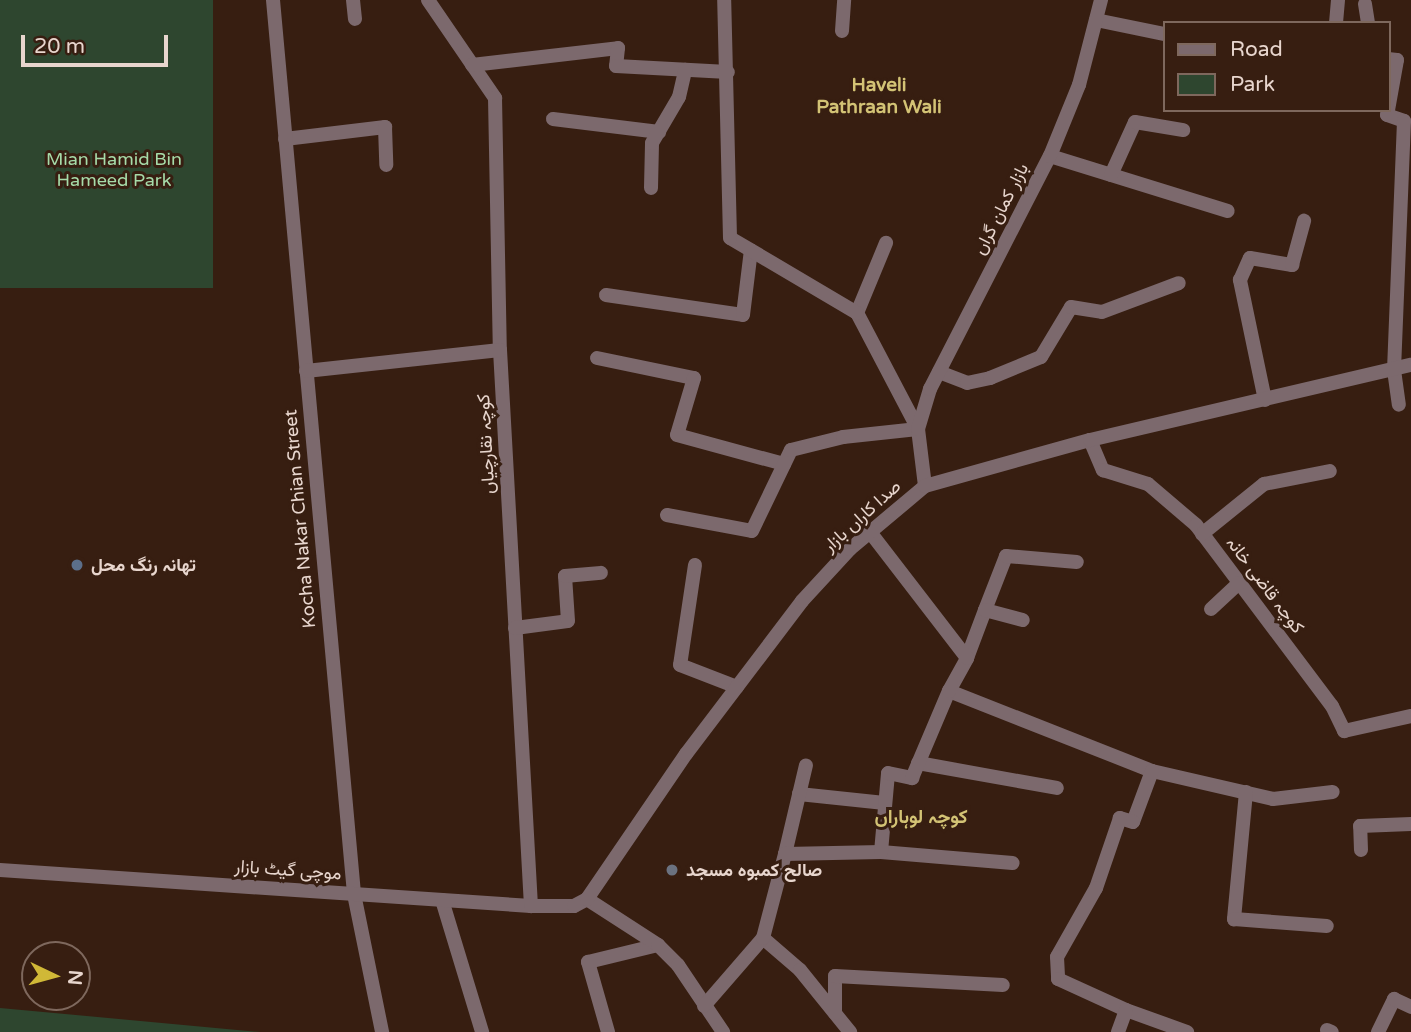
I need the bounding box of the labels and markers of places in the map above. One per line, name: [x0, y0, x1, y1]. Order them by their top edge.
place label: تھانہ رنگ محل: [91, 554, 196, 576]
marker: تھانہ رنگ محل: [69, 557, 85, 573]
place label: صالح کمبوہ مسجد: [686, 859, 822, 881]
marker: صالح کمبوہ مسجد: [664, 862, 680, 878]

